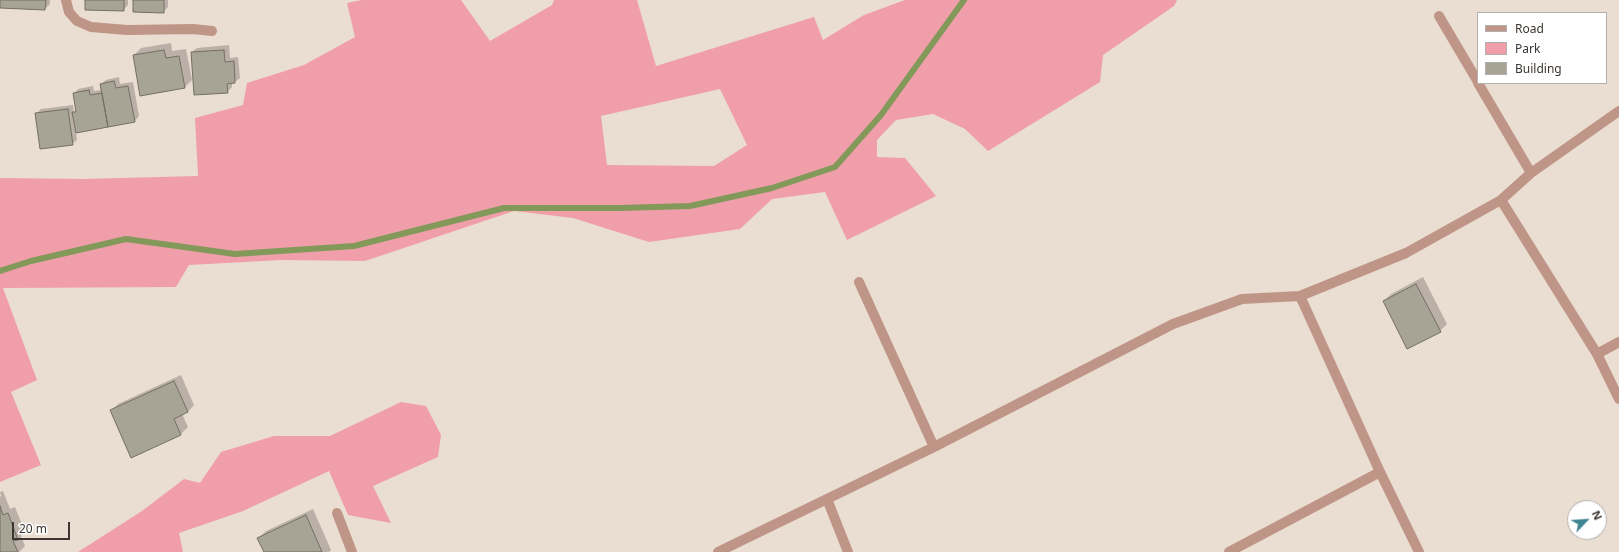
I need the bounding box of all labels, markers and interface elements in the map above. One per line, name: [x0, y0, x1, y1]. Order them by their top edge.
legend: [1477, 12, 1607, 84]
text: Road: [1515, 20, 1544, 37]
text: Park: [1515, 40, 1540, 57]
text: Building: [1515, 60, 1562, 77]
north arrow: [1567, 500, 1607, 540]
text: N: [1589, 508, 1606, 522]
scale bar: [14, 514, 72, 540]
text: 20 m: [19, 520, 47, 537]

